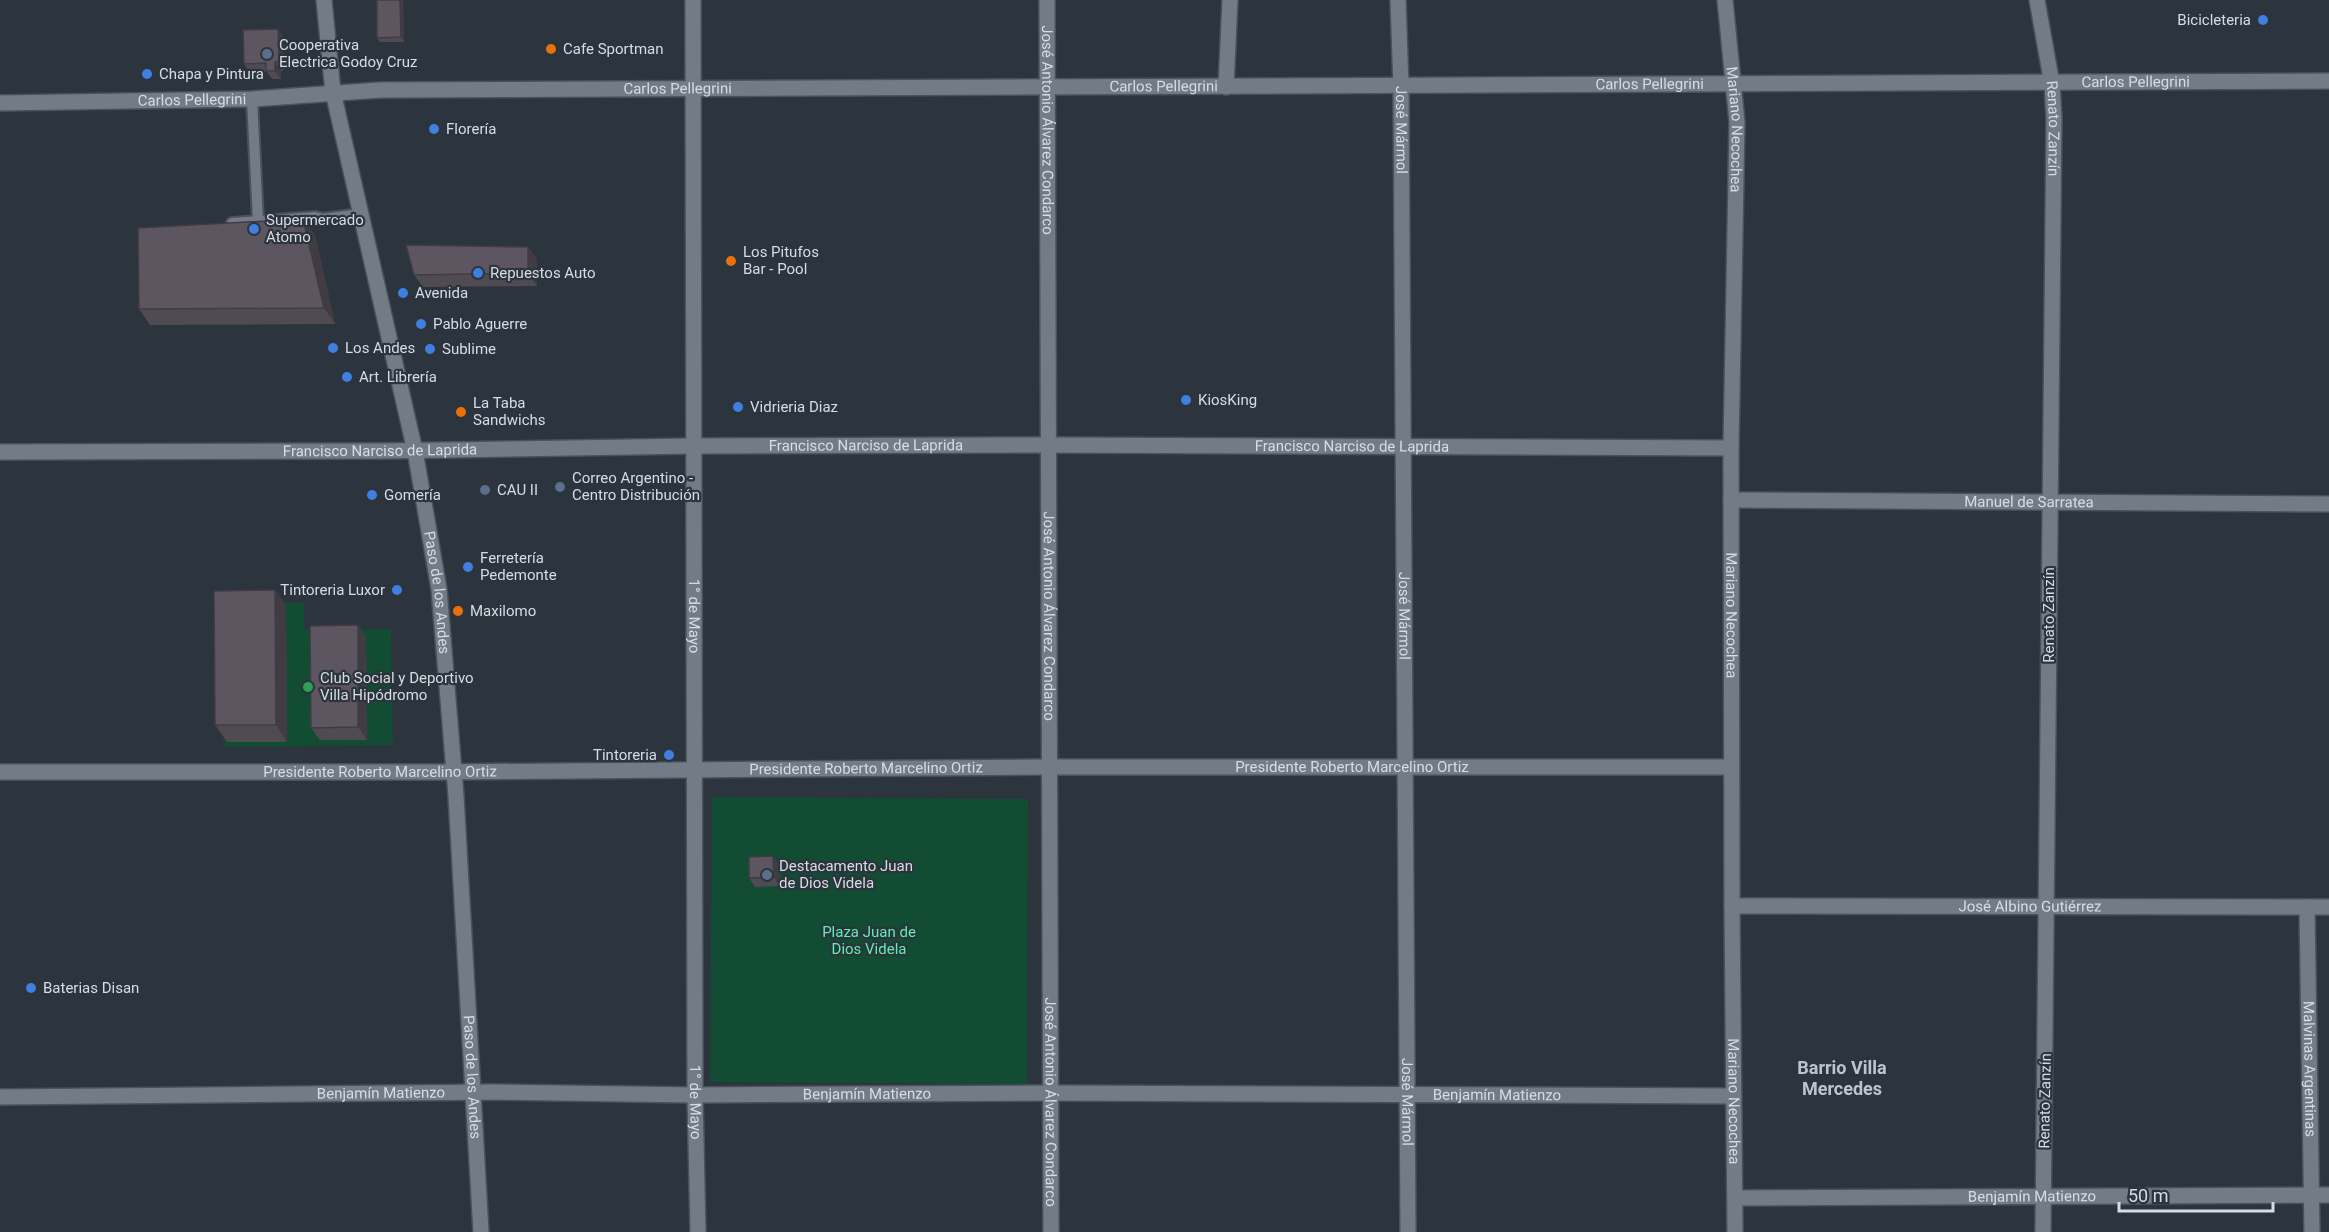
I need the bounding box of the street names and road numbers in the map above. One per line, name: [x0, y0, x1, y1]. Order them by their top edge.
street label: José Antonio Álvarez Condarco: [1038, 25, 1057, 235]
street label: Mariano Necochea: [1723, 66, 1746, 193]
street label: Carlos Pellegrini: [2081, 73, 2190, 91]
street label: Carlos Pellegrini: [1595, 75, 1704, 93]
street label: Carlos Pellegrini: [1109, 77, 1218, 96]
street label: Carlos Pellegrini: [623, 79, 732, 98]
street label: Renato Zanzín: [2043, 80, 2063, 177]
street label: José Mármol: [1392, 86, 1411, 174]
street label: Carlos Pellegrini: [138, 90, 246, 110]
street label: Francisco Narciso de Laprida: [769, 436, 963, 455]
street label: Francisco Narciso de Laprida: [1255, 437, 1449, 456]
street label: Francisco Narciso de Laprida: [283, 440, 477, 460]
street label: Manuel de Sarratea: [1964, 493, 2094, 511]
street label: José Antonio Álvarez Condarco: [1040, 511, 1058, 721]
street label: Paso de los Andes: [420, 530, 453, 655]
street label: Mariano Necochea: [1722, 552, 1741, 678]
street label: Renato Zanzín: [2040, 567, 2058, 663]
street label: José Mármol: [1395, 572, 1414, 660]
street label: 1° de Mayo: [685, 579, 703, 653]
street label: Presidente Roberto Marcelino Ortiz: [1235, 758, 1469, 776]
street label: Presidente Roberto Marcelino Ortiz: [749, 759, 983, 778]
street label: Presidente Roberto Marcelino Ortiz: [263, 762, 497, 781]
street label: José Albino Gutiérrez: [1959, 897, 2101, 916]
street label: José Antonio Álvarez Condarco: [1041, 997, 1060, 1207]
street label: Malvinas Argentinas: [2299, 1001, 2320, 1137]
street label: Paso de los Andes: [460, 1015, 485, 1139]
street label: Mariano Necochea: [1724, 1038, 1743, 1165]
street label: Renato Zanzín: [2035, 1053, 2055, 1149]
street label: José Mármol: [1398, 1058, 1416, 1146]
street label: 1° de Mayo: [686, 1065, 705, 1140]
street label: Benjamín Matienzo: [317, 1083, 445, 1103]
street label: Benjamín Matienzo: [803, 1085, 931, 1103]
street label: Benjamín Matienzo: [1433, 1086, 1561, 1104]
street label: Benjamín Matienzo: [1968, 1187, 2096, 1206]

